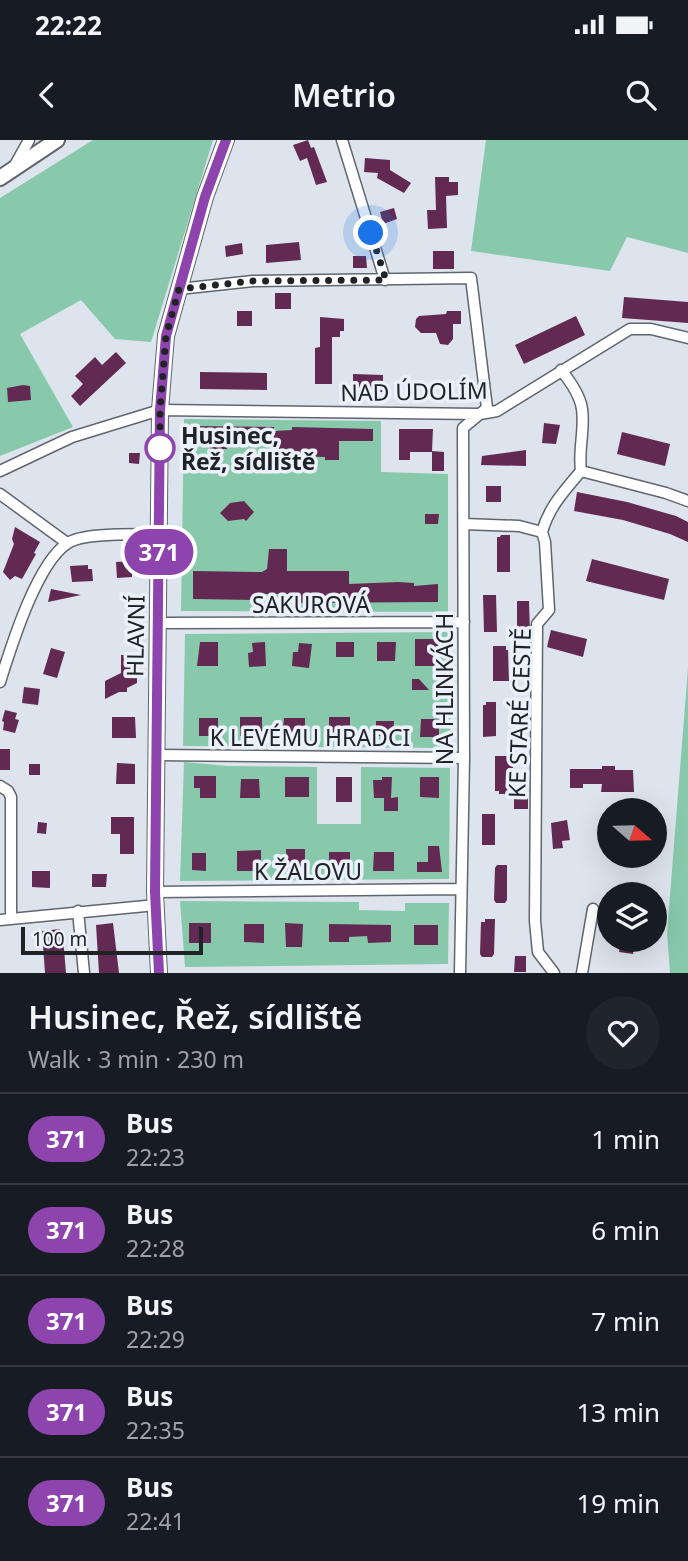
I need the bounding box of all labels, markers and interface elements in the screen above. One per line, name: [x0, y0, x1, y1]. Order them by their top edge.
text: 22:22: [35, 7, 102, 43]
text: Metrio: [292, 73, 396, 116]
icon: back: [28, 76, 66, 114]
icon: search: [622, 76, 660, 114]
your location: [353, 215, 388, 250]
street label: NAD ÚDOLÍM: [340, 374, 488, 408]
place label: Husinec, Řež, sídliště: [181, 419, 315, 477]
marker: Husinec, Řež, sídliště: [145, 433, 175, 463]
line badge: 371: [119, 529, 199, 575]
text: 371: [138, 535, 180, 568]
street label: SAKUROVÁ: [252, 588, 370, 620]
street label: HLAVNÍ: [118, 595, 152, 677]
street label: NA HLINKÁCH: [428, 613, 460, 765]
street label: KE STARÉ CESTĚ: [500, 627, 538, 799]
street label: K LEVÉMU HRADCI: [210, 721, 410, 753]
north arrow: [597, 798, 667, 868]
map controls: [597, 798, 667, 952]
street label: K ŽALOVU: [254, 855, 362, 887]
button: layers: [597, 882, 667, 952]
scale bar: [21, 924, 203, 956]
text: 100 m: [32, 926, 87, 952]
text: Husinec, Řež, sídliště: [28, 994, 362, 1039]
button: heart: [586, 996, 660, 1070]
text: Walk · 3 min · 230 m: [28, 1043, 244, 1075]
text: Bus: [126, 1105, 173, 1141]
text: 1 min: [591, 1121, 660, 1157]
text: 371: [46, 1122, 87, 1155]
text: 22:23: [126, 1141, 185, 1173]
text: Bus: [126, 1196, 173, 1232]
text: 6 min: [591, 1212, 660, 1248]
text: 371: [46, 1213, 87, 1246]
text: 22:28: [126, 1232, 185, 1264]
text: Bus: [126, 1287, 173, 1323]
text: 7 min: [591, 1303, 660, 1339]
text: 371: [46, 1304, 87, 1337]
text: 22:29: [126, 1323, 185, 1355]
text: Bus: [126, 1378, 173, 1414]
text: 13 min: [576, 1394, 660, 1430]
text: 371: [46, 1395, 87, 1428]
text: 22:35: [126, 1414, 185, 1446]
text: Bus: [126, 1469, 173, 1505]
text: 19 min: [576, 1485, 660, 1521]
text: 371: [46, 1486, 87, 1519]
text: 22:41: [126, 1505, 185, 1537]

